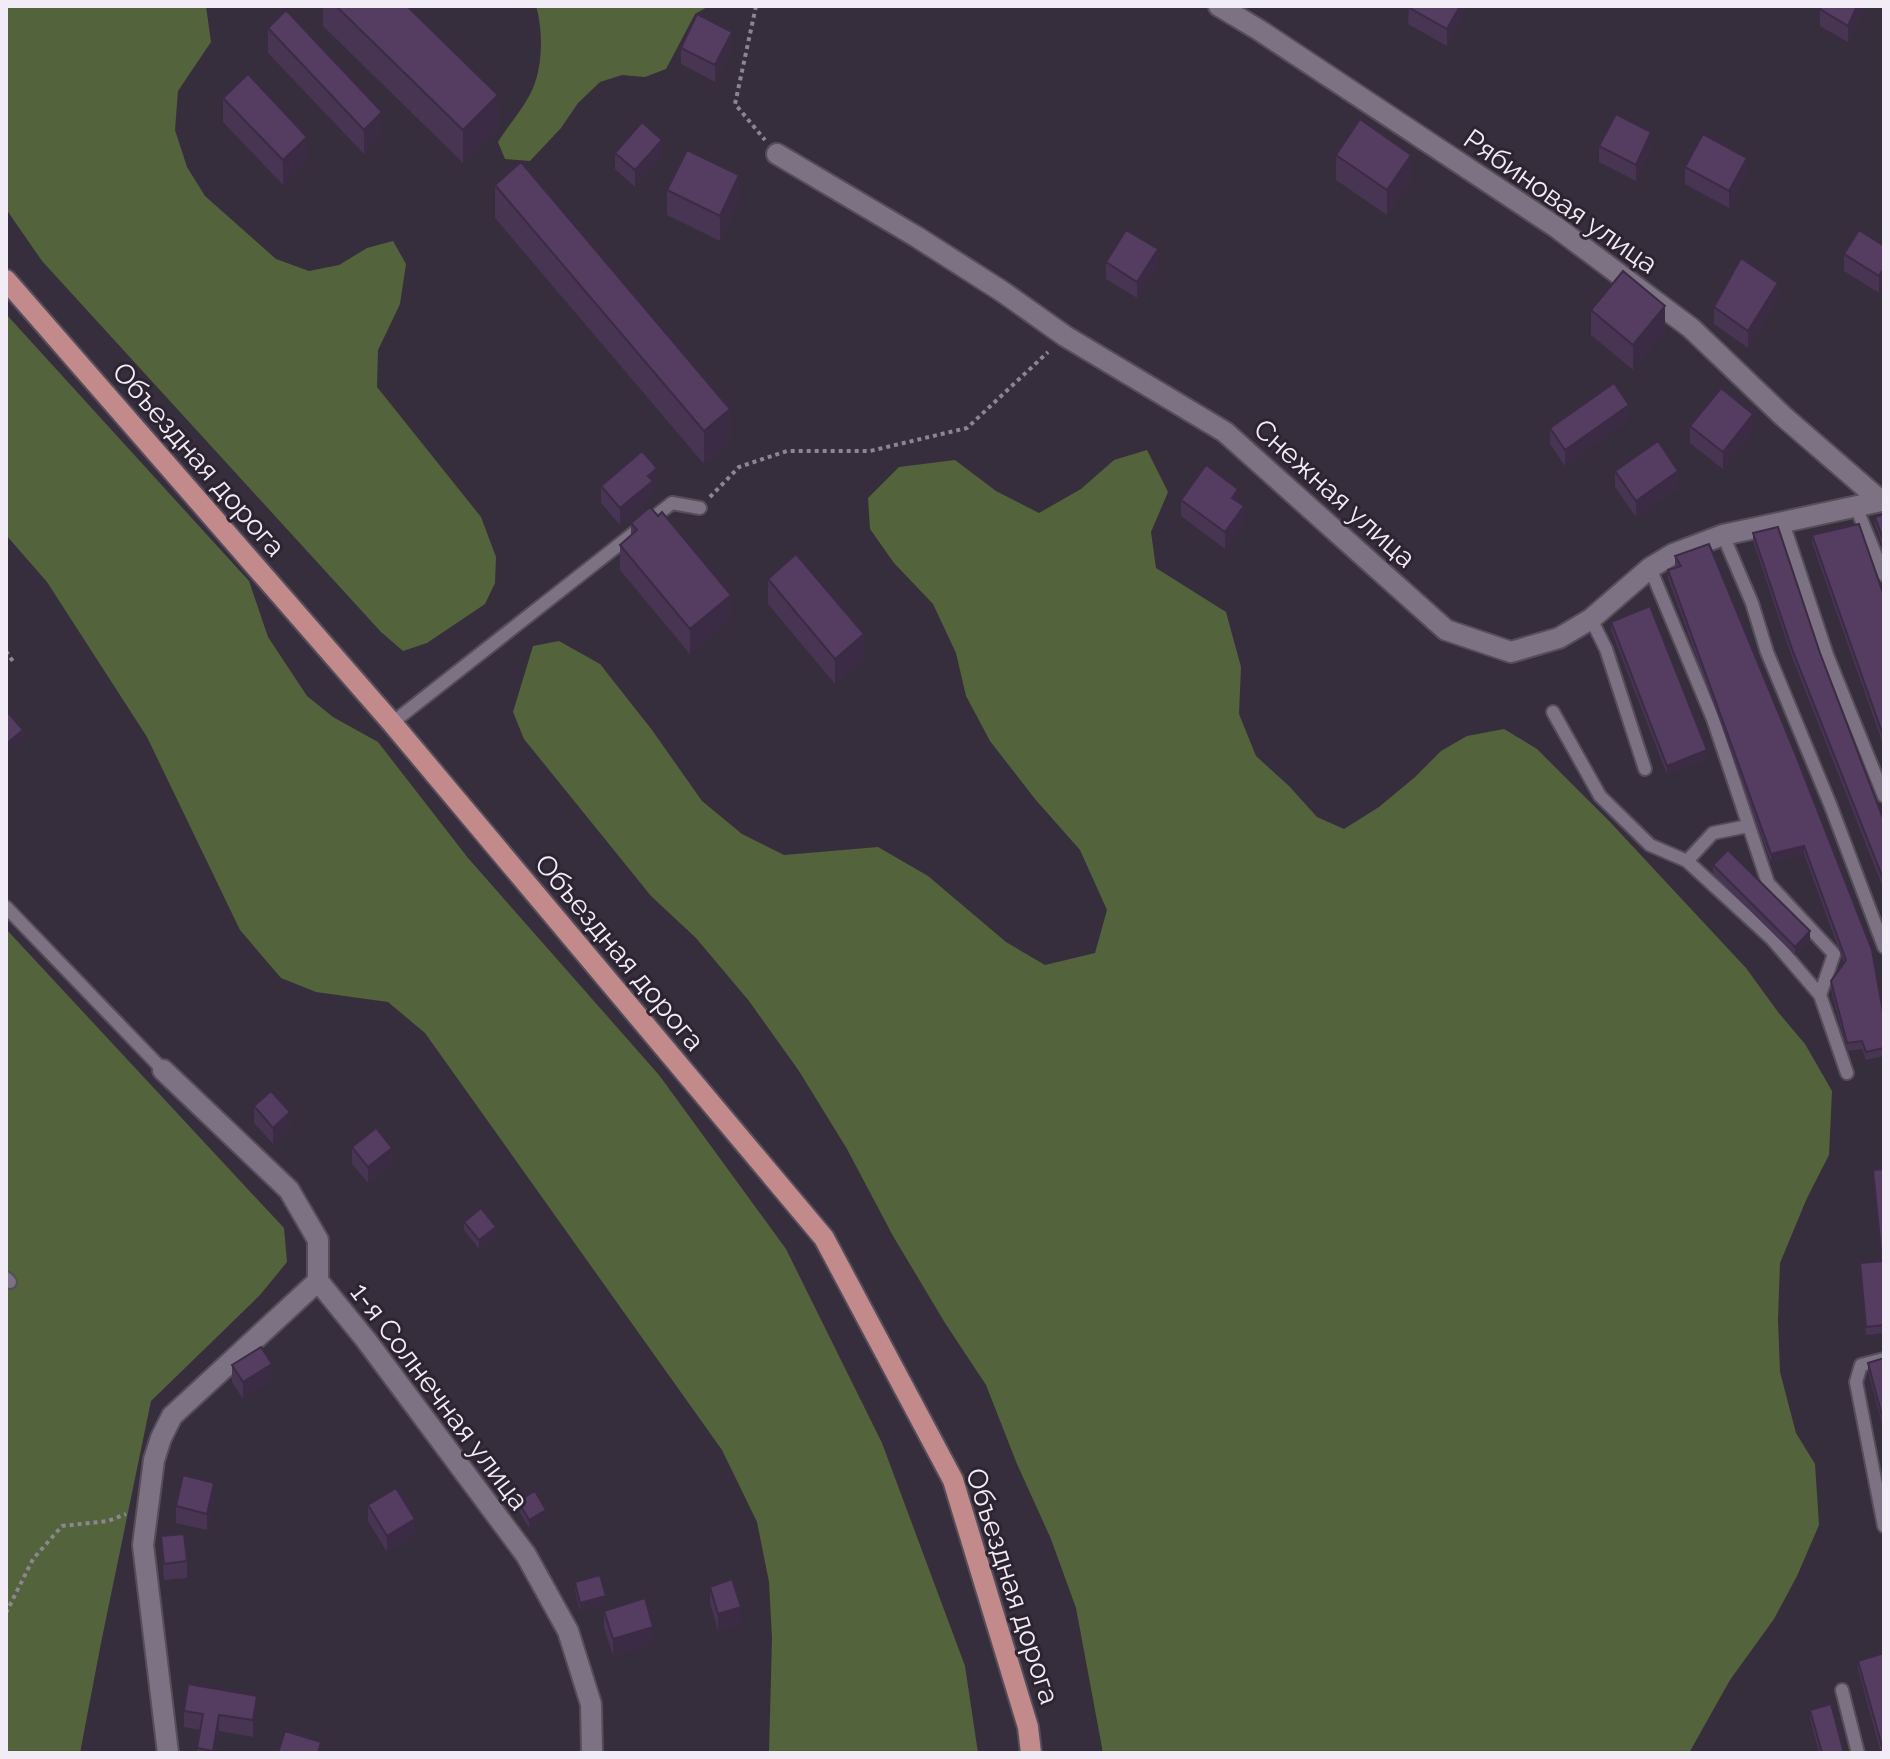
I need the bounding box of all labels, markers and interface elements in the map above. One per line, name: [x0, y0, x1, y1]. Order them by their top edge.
street label: Рябиновая улица: [1458, 122, 1664, 281]
street label: Объездная дорога: [105, 356, 292, 563]
street label: Снежная улица: [1247, 412, 1422, 574]
street label: Объездная дорога: [528, 847, 711, 1057]
street label: 1-я Солнечная улица: [343, 1276, 536, 1516]
street label: Объездная дорога: [959, 1464, 1066, 1708]

